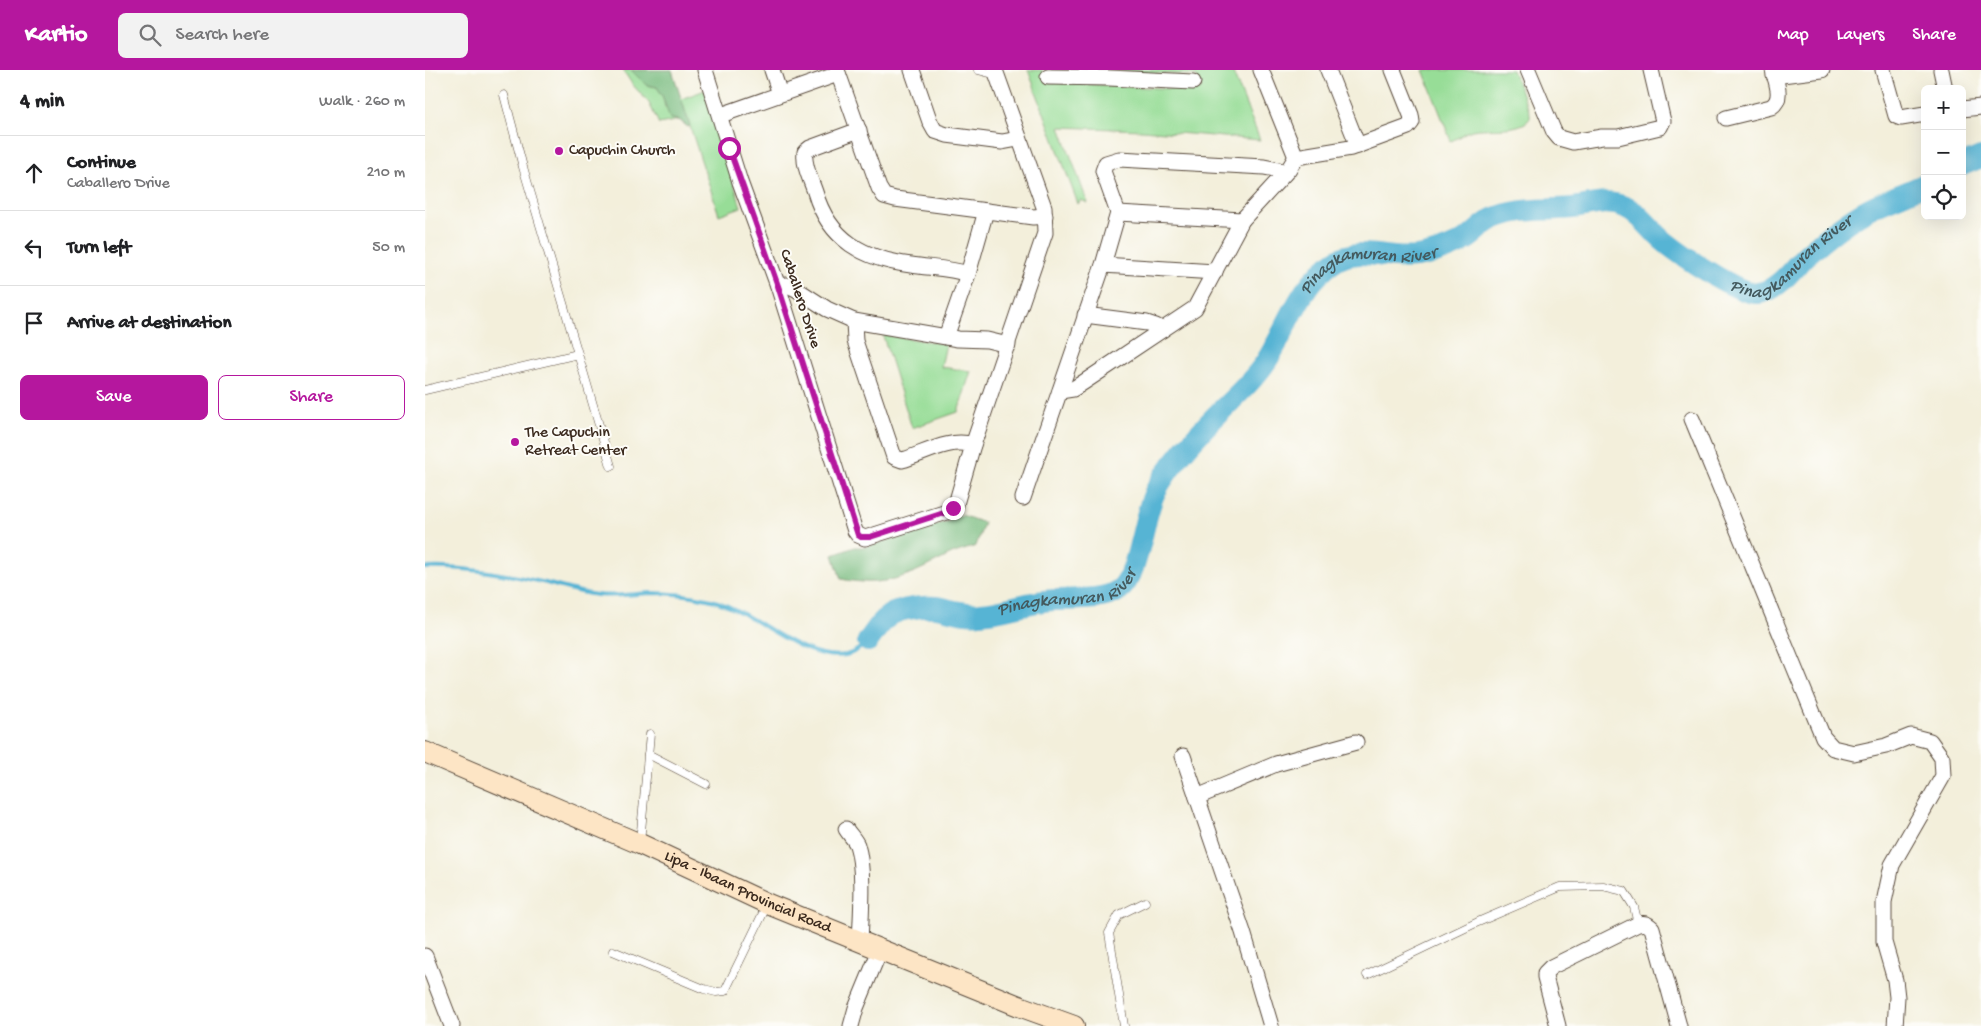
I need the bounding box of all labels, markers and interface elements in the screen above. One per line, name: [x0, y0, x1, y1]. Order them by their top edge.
search box: [118, 13, 468, 58]
text: Kartio: [25, 21, 88, 50]
icon: search: [136, 21, 164, 49]
text: Search here: [176, 24, 269, 47]
text: Map: [1777, 25, 1809, 46]
text: Layers: [1837, 25, 1884, 46]
text: Share: [1912, 25, 1956, 46]
map controls: [1921, 85, 1966, 220]
button: +: [1921, 85, 1966, 130]
text: 4 min: [20, 90, 64, 115]
text: Walk · 260 m: [319, 93, 405, 112]
button: −: [1921, 130, 1966, 175]
route start: [718, 137, 741, 160]
place label: Capuchin Church: [569, 142, 676, 161]
marker: Capuchin Church: [553, 145, 565, 157]
text: Continue: [67, 152, 136, 175]
icon: ahead: [20, 159, 48, 187]
text: 210 m: [366, 164, 405, 183]
text: Caballero Drive: [67, 175, 170, 194]
button: locate: [1921, 175, 1966, 220]
water label: Pinagkamuran River: [1726, 209, 1859, 304]
icon: left: [20, 234, 48, 262]
text: Turn left: [67, 237, 131, 260]
text: 50 m: [372, 239, 405, 258]
water label: Pinagkamuran River: [1296, 241, 1443, 299]
street label: Caballero Drive: [774, 247, 824, 352]
icon: arrive: [20, 309, 48, 337]
text: Arrive at destination: [67, 312, 231, 335]
button: Save: [20, 375, 208, 420]
button: Share: [218, 375, 405, 420]
place label: The Capuchin Retreat Center: [524, 424, 628, 461]
marker: The Capuchin Retreat Center: [509, 436, 521, 448]
route end: [942, 497, 965, 520]
water label: Pinagkamuran River: [996, 563, 1143, 621]
street label: Lipa - Ibaan Provincial Road: [661, 847, 836, 939]

